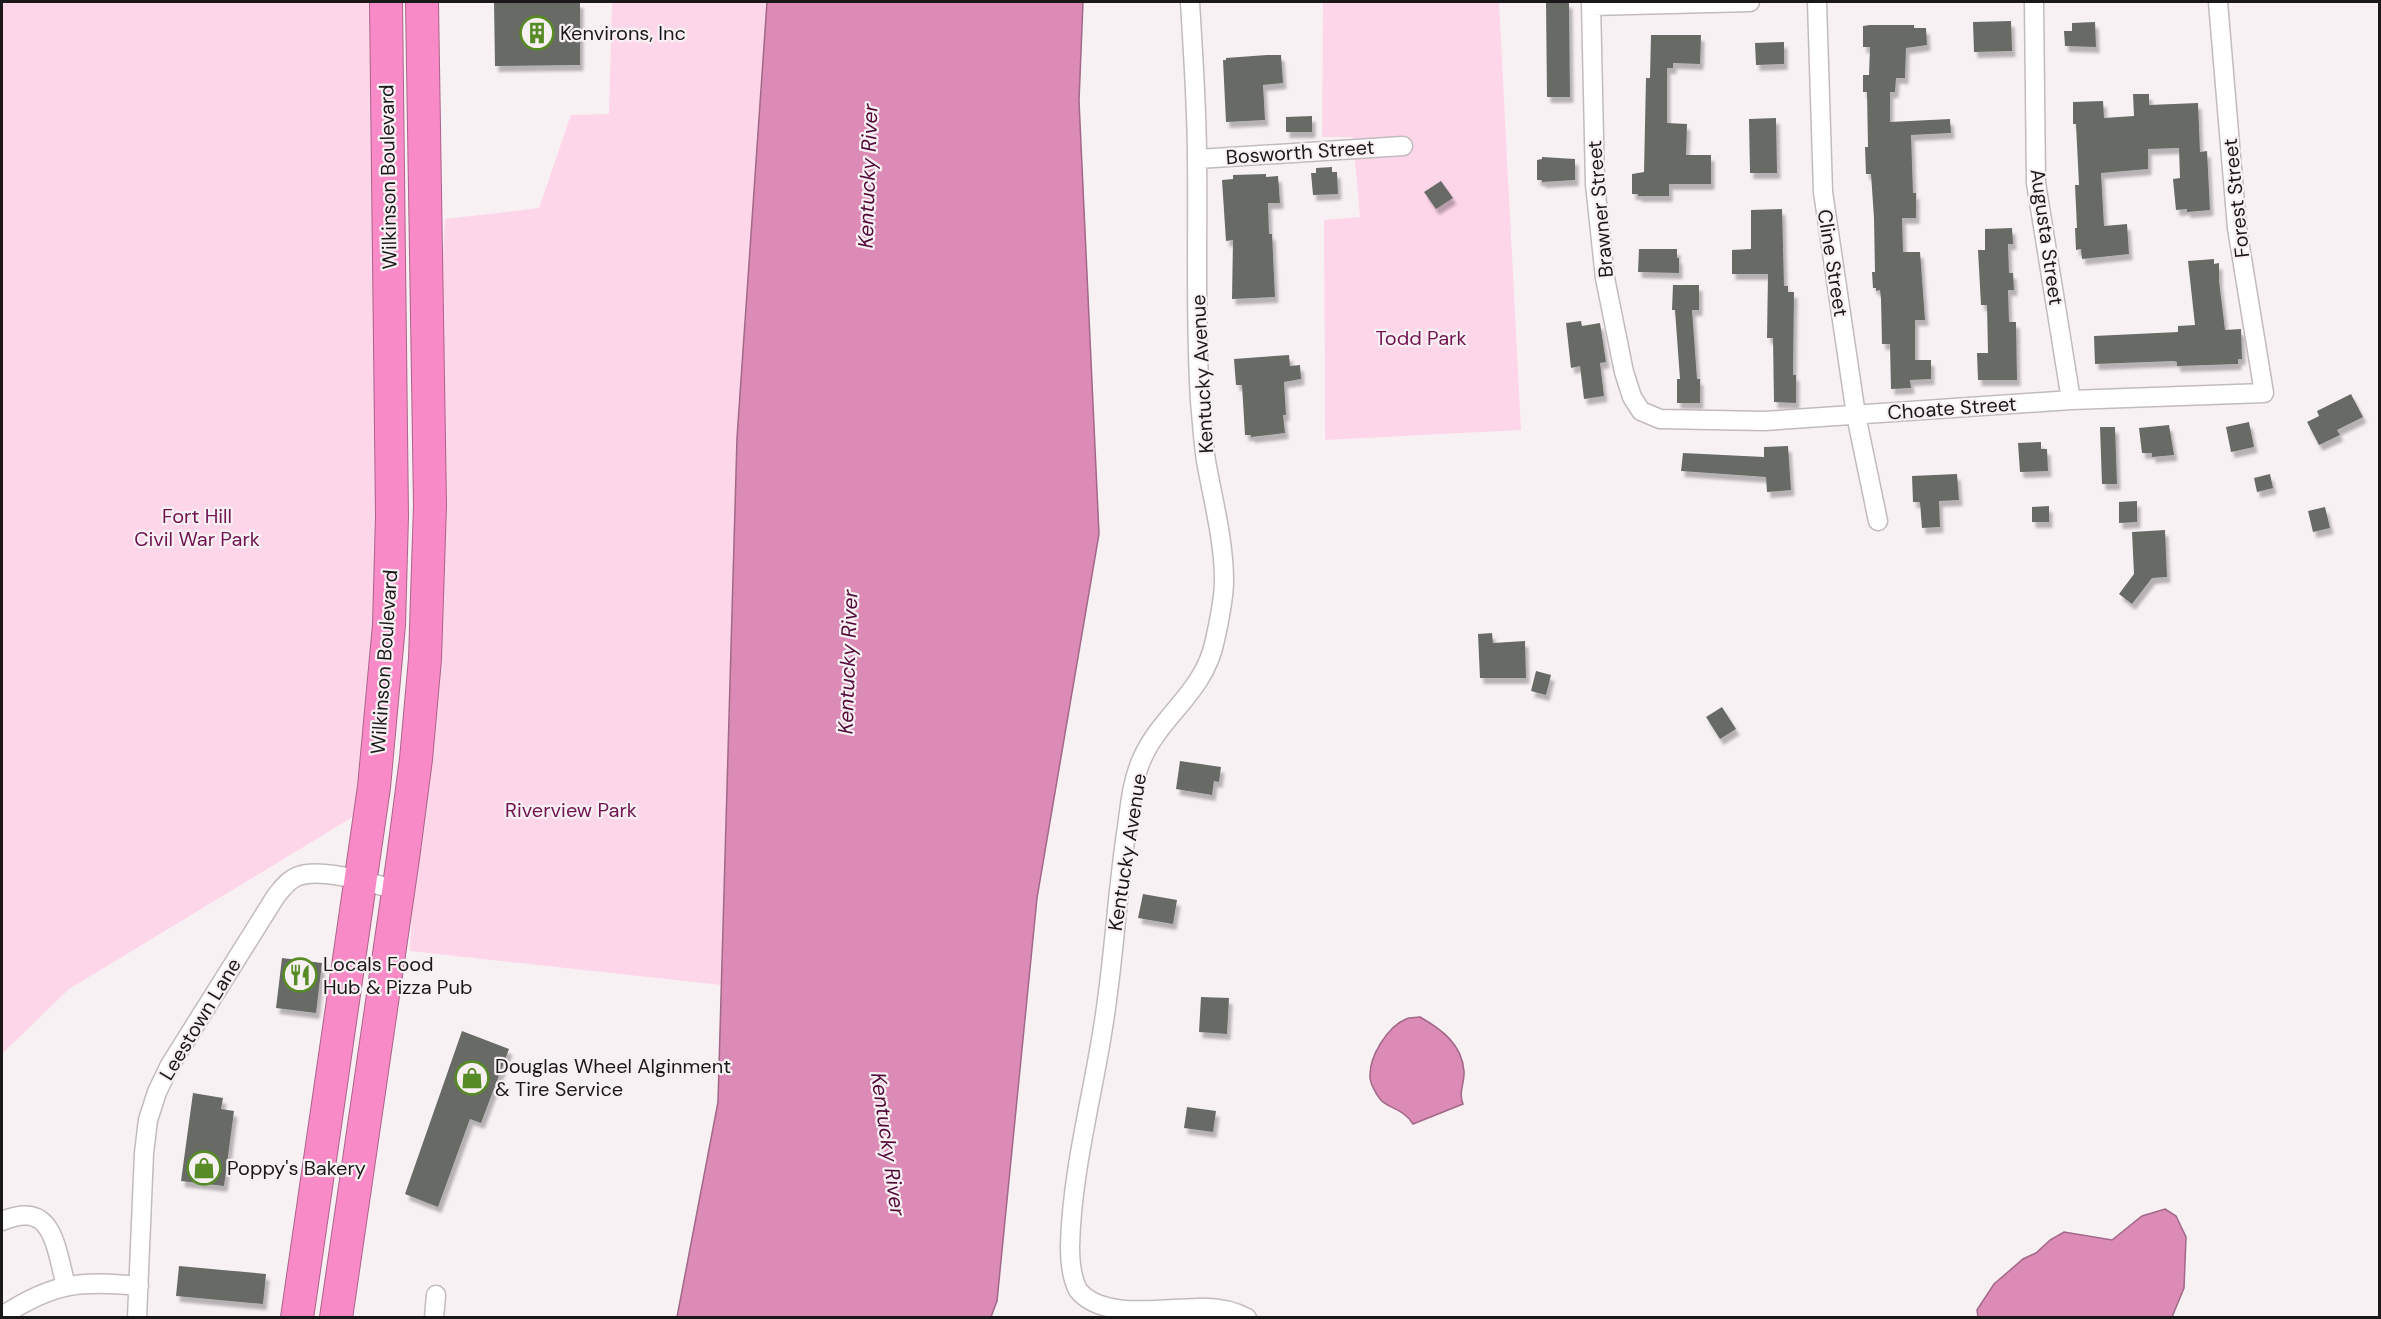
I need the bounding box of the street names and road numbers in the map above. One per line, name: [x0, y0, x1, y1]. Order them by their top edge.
street label: Wilkinson Boulevard: [373, 84, 403, 270]
street label: Bosworth Street: [1225, 134, 1375, 170]
street label: Forest Street: [2217, 137, 2255, 259]
street label: Brawner Street: [1581, 139, 1619, 279]
street label: Augusta Street: [2025, 167, 2069, 307]
street label: Cline Street: [1812, 207, 1854, 319]
street label: Kentucky Avenue: [1185, 294, 1219, 454]
street label: Choate Street: [1887, 391, 2018, 425]
street label: Wilkinson Boulevard: [365, 569, 403, 755]
street label: Kentucky Avenue: [1102, 771, 1152, 933]
street label: Leestown Lane: [153, 953, 247, 1085]

